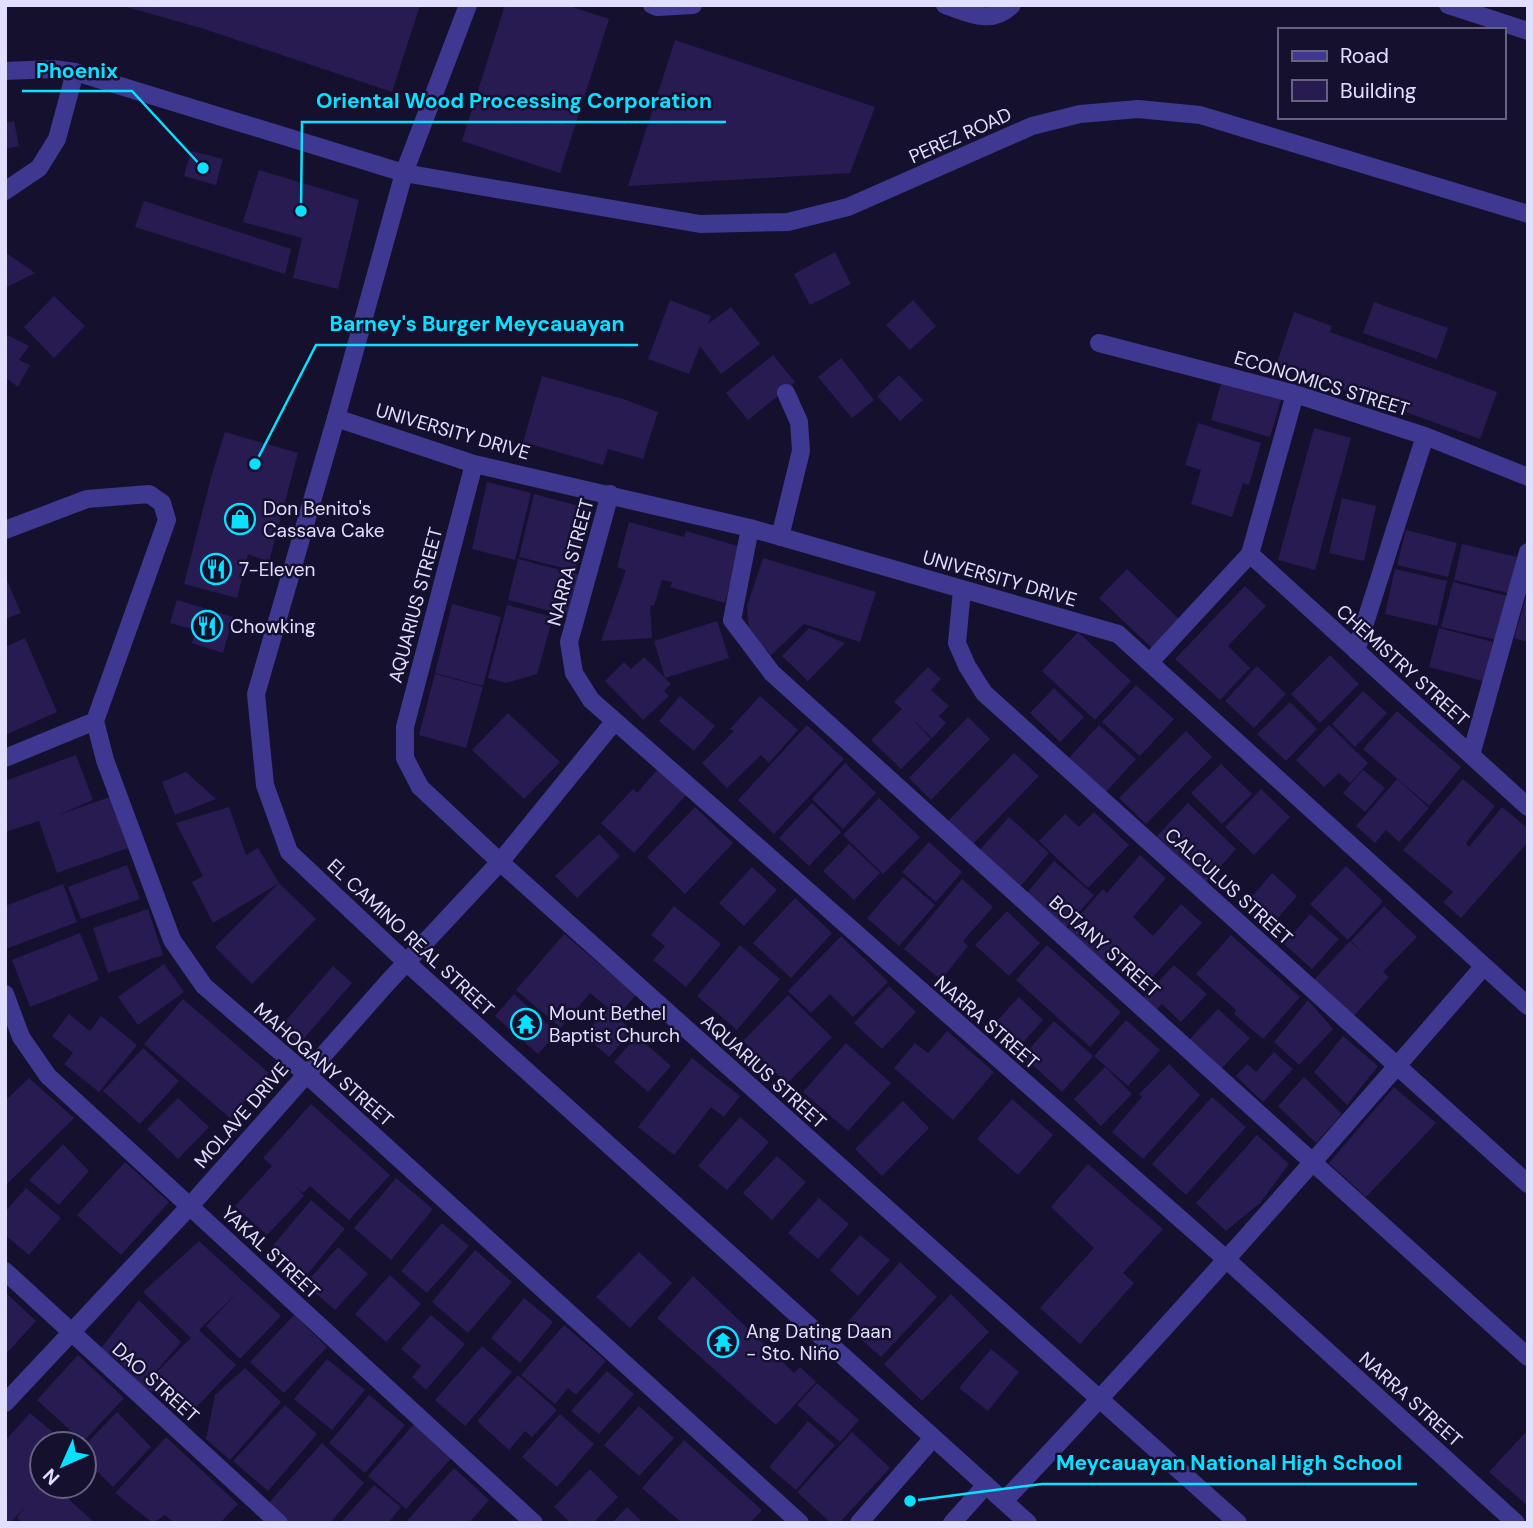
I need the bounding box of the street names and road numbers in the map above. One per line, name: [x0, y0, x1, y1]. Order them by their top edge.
street label: PEREZ ROAD: [905, 102, 1015, 169]
street label: ECONOMICS STREET: [1231, 345, 1413, 422]
street label: UNIVERSITY DRIVE: [373, 398, 533, 465]
street label: NARRA STREET: [541, 495, 600, 629]
street label: AQUARIUS STREET: [383, 524, 448, 686]
street label: UNIVERSITY DRIVE: [920, 545, 1080, 612]
street label: CHEMISTRY STREET: [1331, 599, 1475, 732]
street label: CALCULUS STREET: [1160, 822, 1298, 951]
street label: EL CAMINO REAL STREET: [322, 853, 500, 1022]
street label: BOTANY STREET: [1044, 890, 1166, 1003]
street label: NARRA STREET: [929, 970, 1044, 1075]
street label: MAHOGANY STREET: [249, 997, 399, 1132]
street label: AQUARIUS STREET: [696, 1009, 832, 1134]
street label: MOLAVE DRIVE: [189, 1057, 294, 1173]
street label: YAKAL STREET: [216, 1200, 325, 1305]
street label: DAO STREET: [107, 1337, 205, 1428]
street label: NARRA STREET: [1354, 1346, 1468, 1453]

